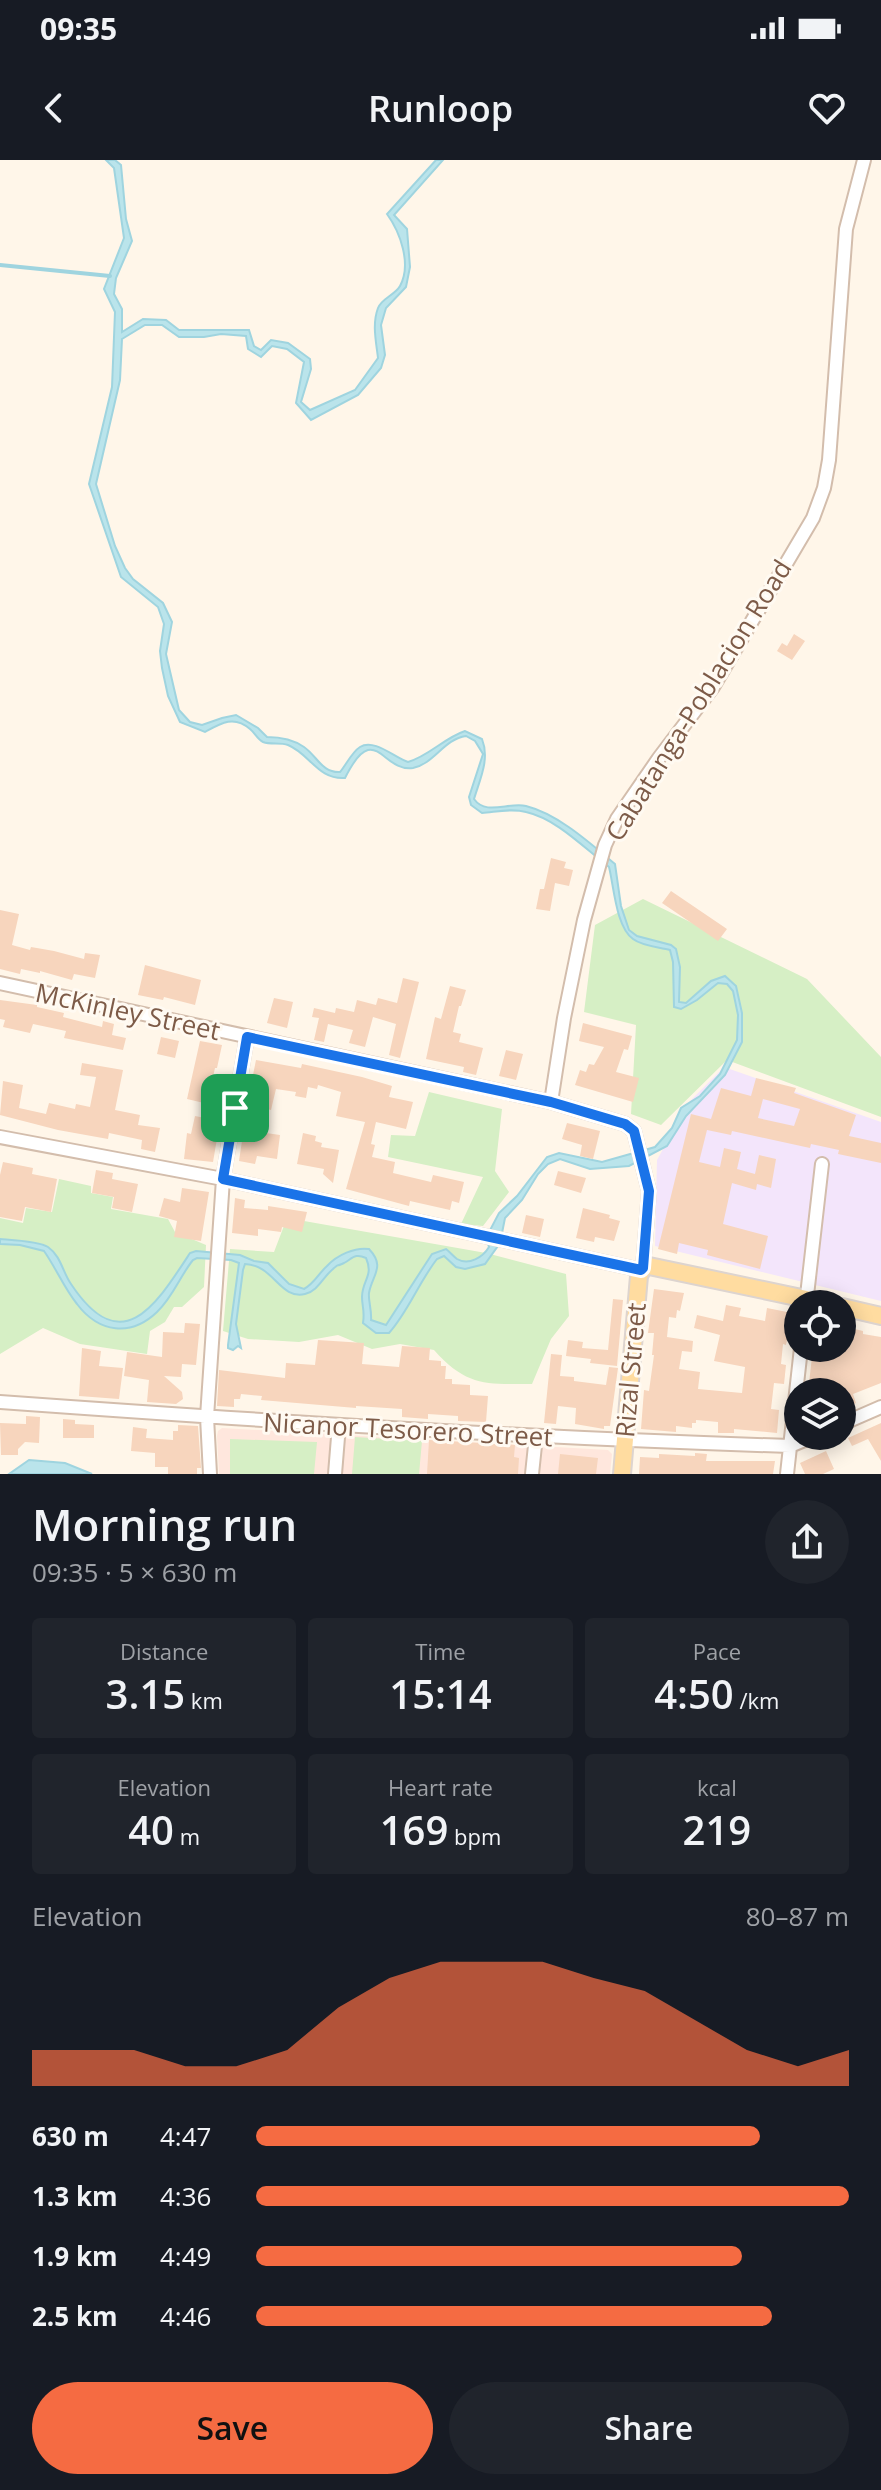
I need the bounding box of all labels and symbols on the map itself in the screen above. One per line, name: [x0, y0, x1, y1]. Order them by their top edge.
street label: Cabatanga-Poblacion Road: [597, 552, 799, 848]
street label: McKinley Street: [32, 974, 224, 1048]
pin: [201, 1074, 269, 1142]
street label: Rizal Street: [606, 1301, 654, 1439]
street label: Nicanor Tesorero Street: [262, 1403, 554, 1455]

